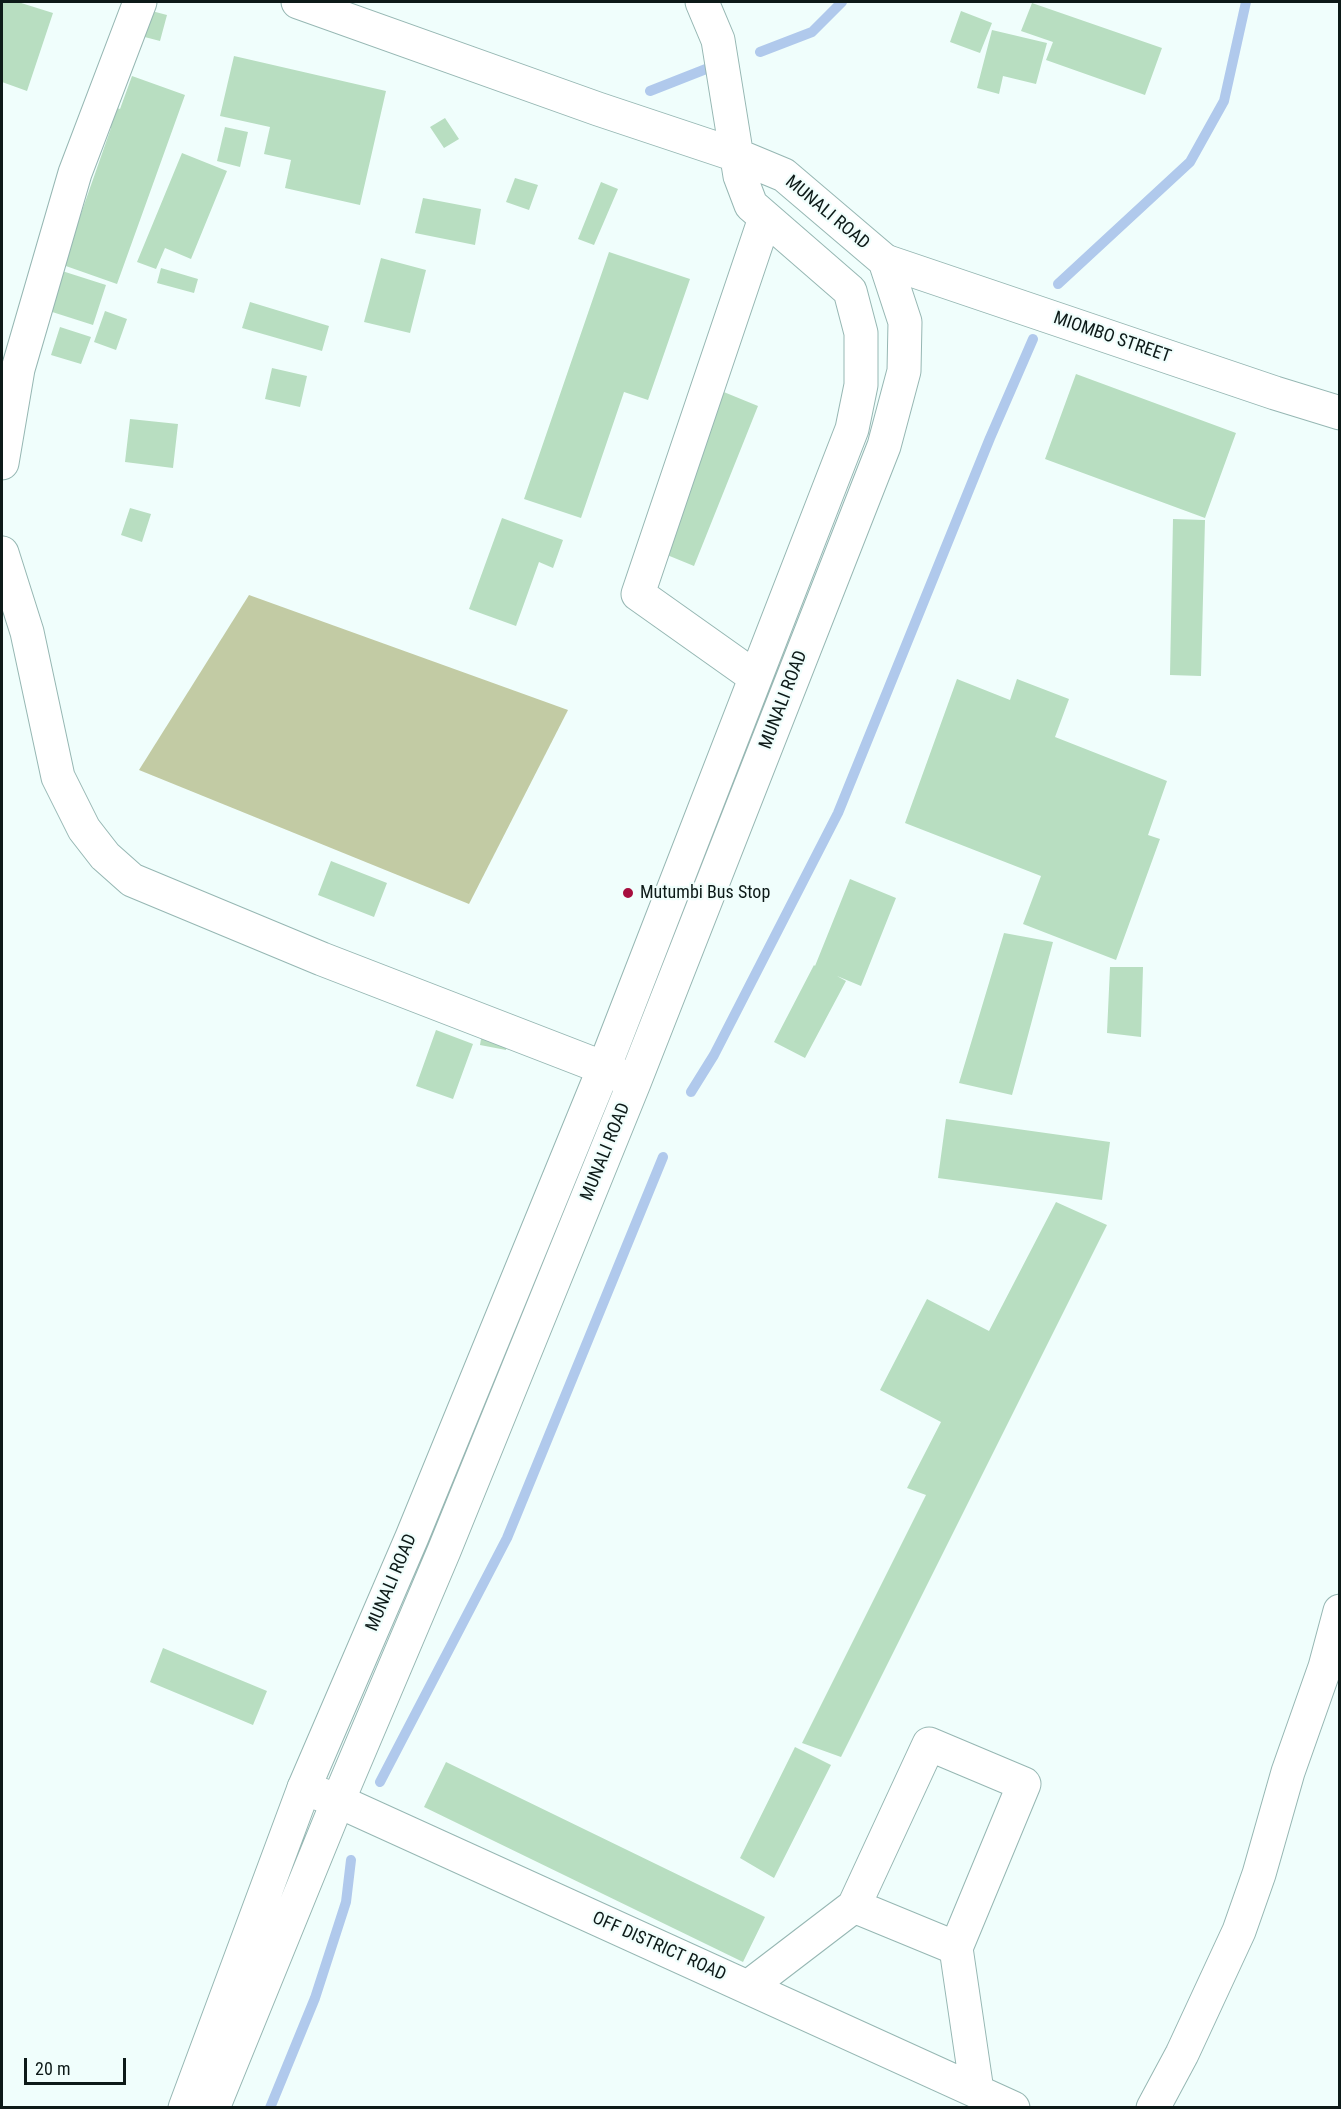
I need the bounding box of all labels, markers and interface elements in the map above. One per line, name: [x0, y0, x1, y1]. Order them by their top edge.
street label: MUNALI ROAD: [780, 171, 874, 255]
street label: MIOMBO STREET: [1050, 308, 1174, 368]
street label: MUNALI ROAD: [755, 648, 813, 752]
place label: Mutumbi Bus Stop: [640, 882, 770, 904]
marker: Mutumbi Bus Stop: [621, 886, 635, 900]
street label: MUNALI ROAD: [577, 1100, 635, 1204]
street label: MUNALI ROAD: [362, 1531, 422, 1635]
street label: OFF DISTRICT ROAD: [589, 1908, 729, 1986]
scale bar: [27, 2046, 129, 2084]
text: 20 m: [35, 2058, 70, 2079]

